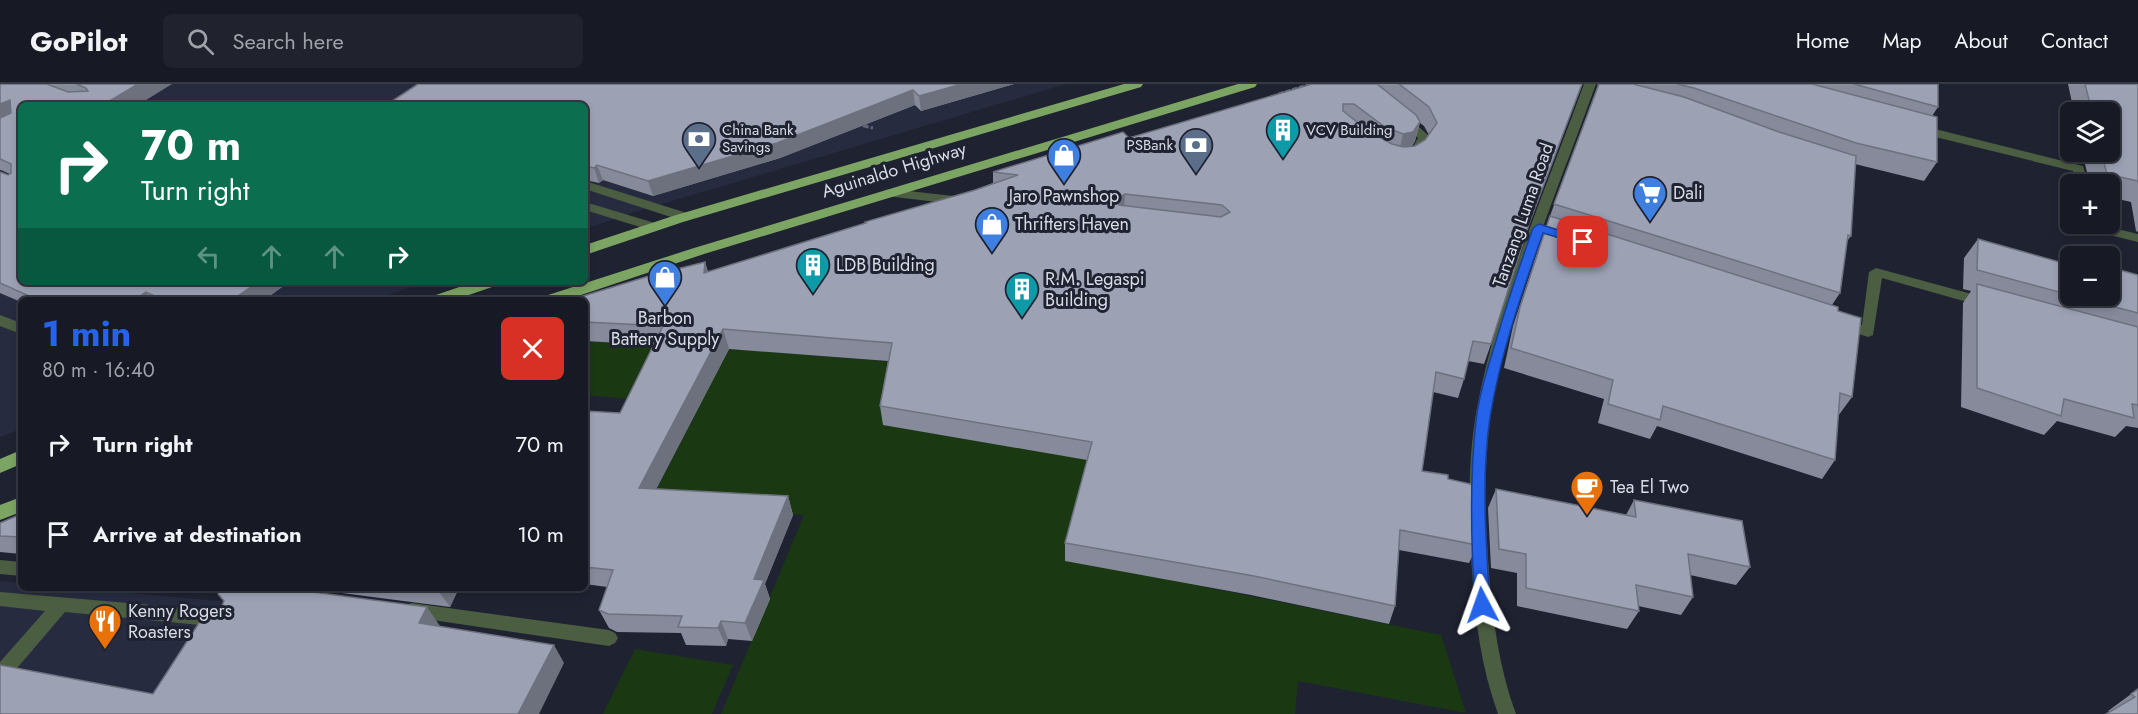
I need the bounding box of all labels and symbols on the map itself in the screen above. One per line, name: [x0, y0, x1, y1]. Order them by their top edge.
building icon: VCV Building: [1265, 112, 1301, 159]
place label: China Bank Savings: [722, 119, 794, 158]
place label: VCV Building: [1306, 119, 1393, 141]
bank icon: China Bank Savings: [681, 121, 717, 168]
bank icon: PSBank: [1178, 127, 1214, 174]
place label: PSBank: [1126, 134, 1173, 156]
street label: Aguinaldo Highway: [819, 136, 970, 204]
shop icon: Jaro Pawnshop: [1046, 137, 1082, 184]
street label: Tanzang Luma Road: [1486, 139, 1560, 291]
supermarket icon: Dali: [1632, 175, 1668, 222]
place label: Dali: [1673, 180, 1703, 206]
place label: Jaro Pawnshop: [1007, 183, 1119, 209]
shop icon: Thrifters Haven: [974, 206, 1010, 253]
place label: Thrifters Haven: [1015, 211, 1129, 237]
pin: [1557, 216, 1608, 267]
building icon: LDB Building: [795, 247, 831, 294]
place label: LDB Building: [836, 252, 935, 278]
shop icon: Barbon Battery Supply: [647, 259, 683, 306]
place label: R.M. Legaspi Building: [1045, 266, 1144, 313]
building icon: R.M. Legaspi Building: [1004, 271, 1040, 318]
place label: Barbon Battery Supply: [611, 305, 719, 352]
cafe icon: Tea El Two: [1569, 469, 1605, 516]
place label: Tea El Two: [1610, 474, 1689, 500]
position arrow: [1450, 573, 1514, 637]
place label: Kenny Rogers Roasters: [128, 598, 232, 645]
restaurant icon: Kenny Rogers Roasters: [87, 603, 123, 650]

